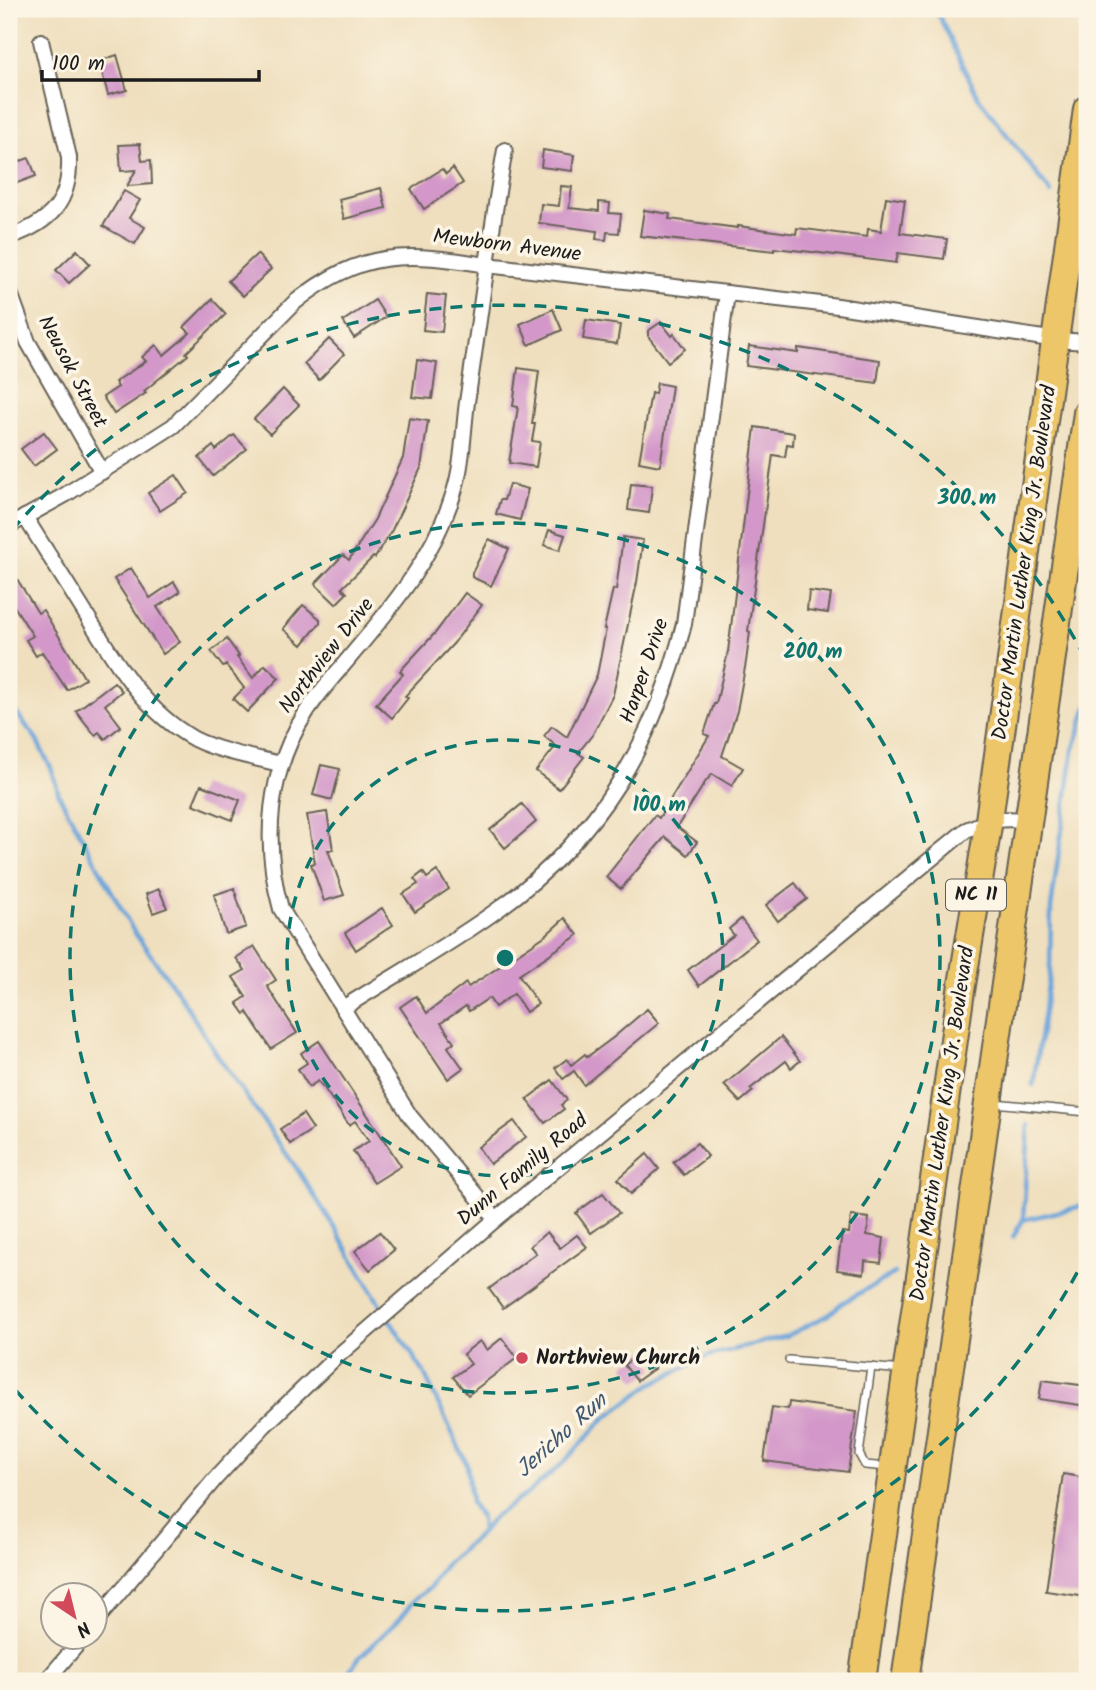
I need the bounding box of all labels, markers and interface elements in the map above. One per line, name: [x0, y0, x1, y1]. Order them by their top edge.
scale bar: [42, 38, 259, 82]
text: 100 m: [52, 48, 105, 81]
street label: Mewborn Avenue: [431, 221, 584, 272]
street label: Neusok Street: [28, 310, 116, 435]
street label: Doctor Martin Luther King Jr. Boulevard: [984, 383, 1066, 743]
text: 300 m: [937, 482, 996, 515]
street label: Northview Drive: [271, 590, 383, 721]
street label: Harper Drive: [612, 613, 679, 728]
text: 200 m: [783, 636, 843, 669]
text: 100 m: [632, 789, 686, 822]
road number: NC 11: [946, 880, 1006, 911]
street label: Doctor Martin Luther King Jr. Boulevard: [902, 944, 984, 1304]
centre of rings: [493, 946, 517, 970]
street label: Dunn Family Road: [450, 1105, 596, 1235]
place label: Northview Church: [536, 1342, 700, 1375]
marker: Northview Church: [514, 1350, 530, 1366]
water label: Jericho Run: [508, 1384, 617, 1487]
north arrow: [38, 1582, 108, 1652]
text: N: [69, 1613, 96, 1644]

